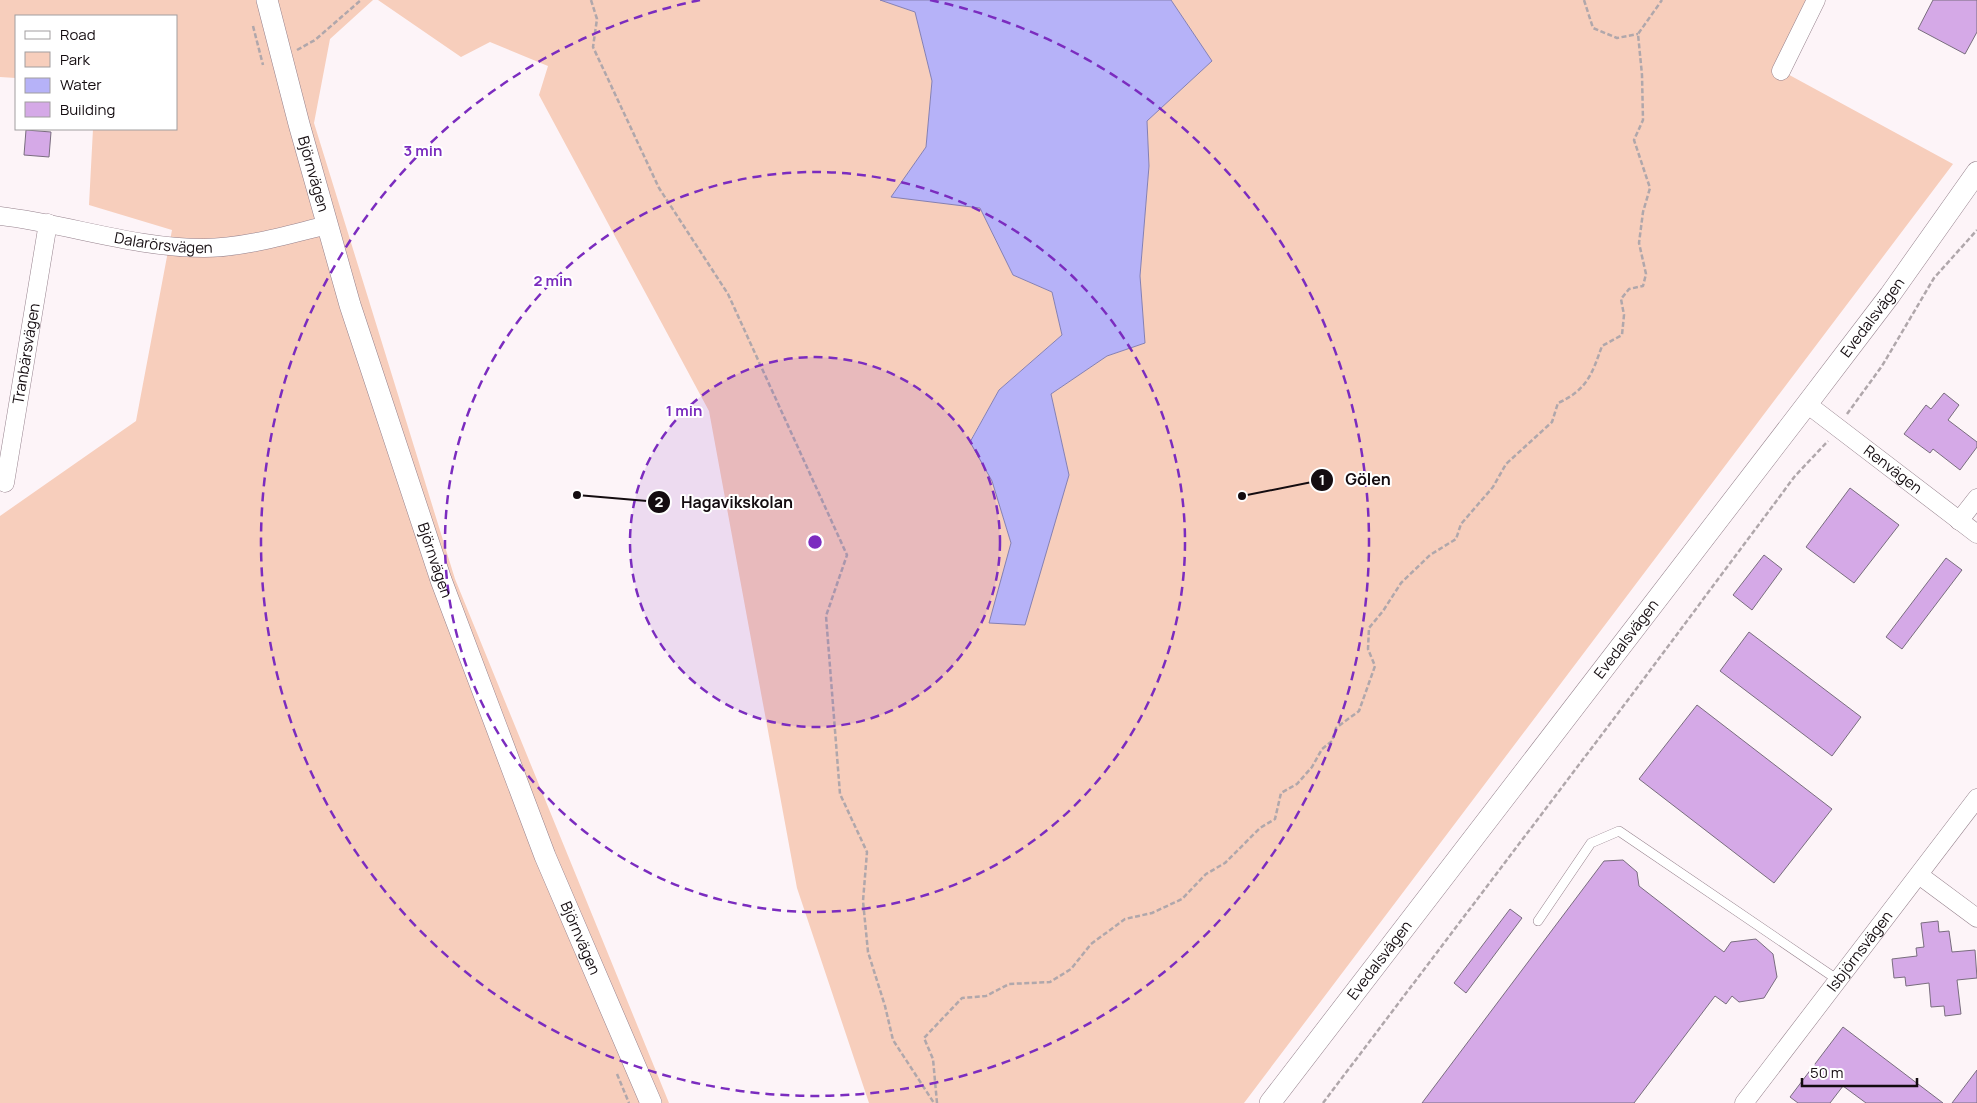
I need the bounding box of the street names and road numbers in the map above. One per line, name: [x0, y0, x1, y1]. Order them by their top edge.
street label: Björnvägen: [293, 133, 334, 214]
street label: Dalarörsvägen: [113, 227, 213, 258]
street label: Evedalsvägen: [1835, 273, 1909, 361]
street label: Tranbärsvägen: [7, 301, 45, 406]
street label: Renvägen: [1859, 440, 1927, 498]
street label: Björnvägen: [413, 520, 458, 601]
street label: Evedalsvägen: [1589, 595, 1663, 683]
street label: Björnvägen: [556, 898, 606, 978]
street label: Isbjörnsvägen: [1822, 906, 1897, 996]
street label: Evedalsvägen: [1342, 916, 1417, 1004]

